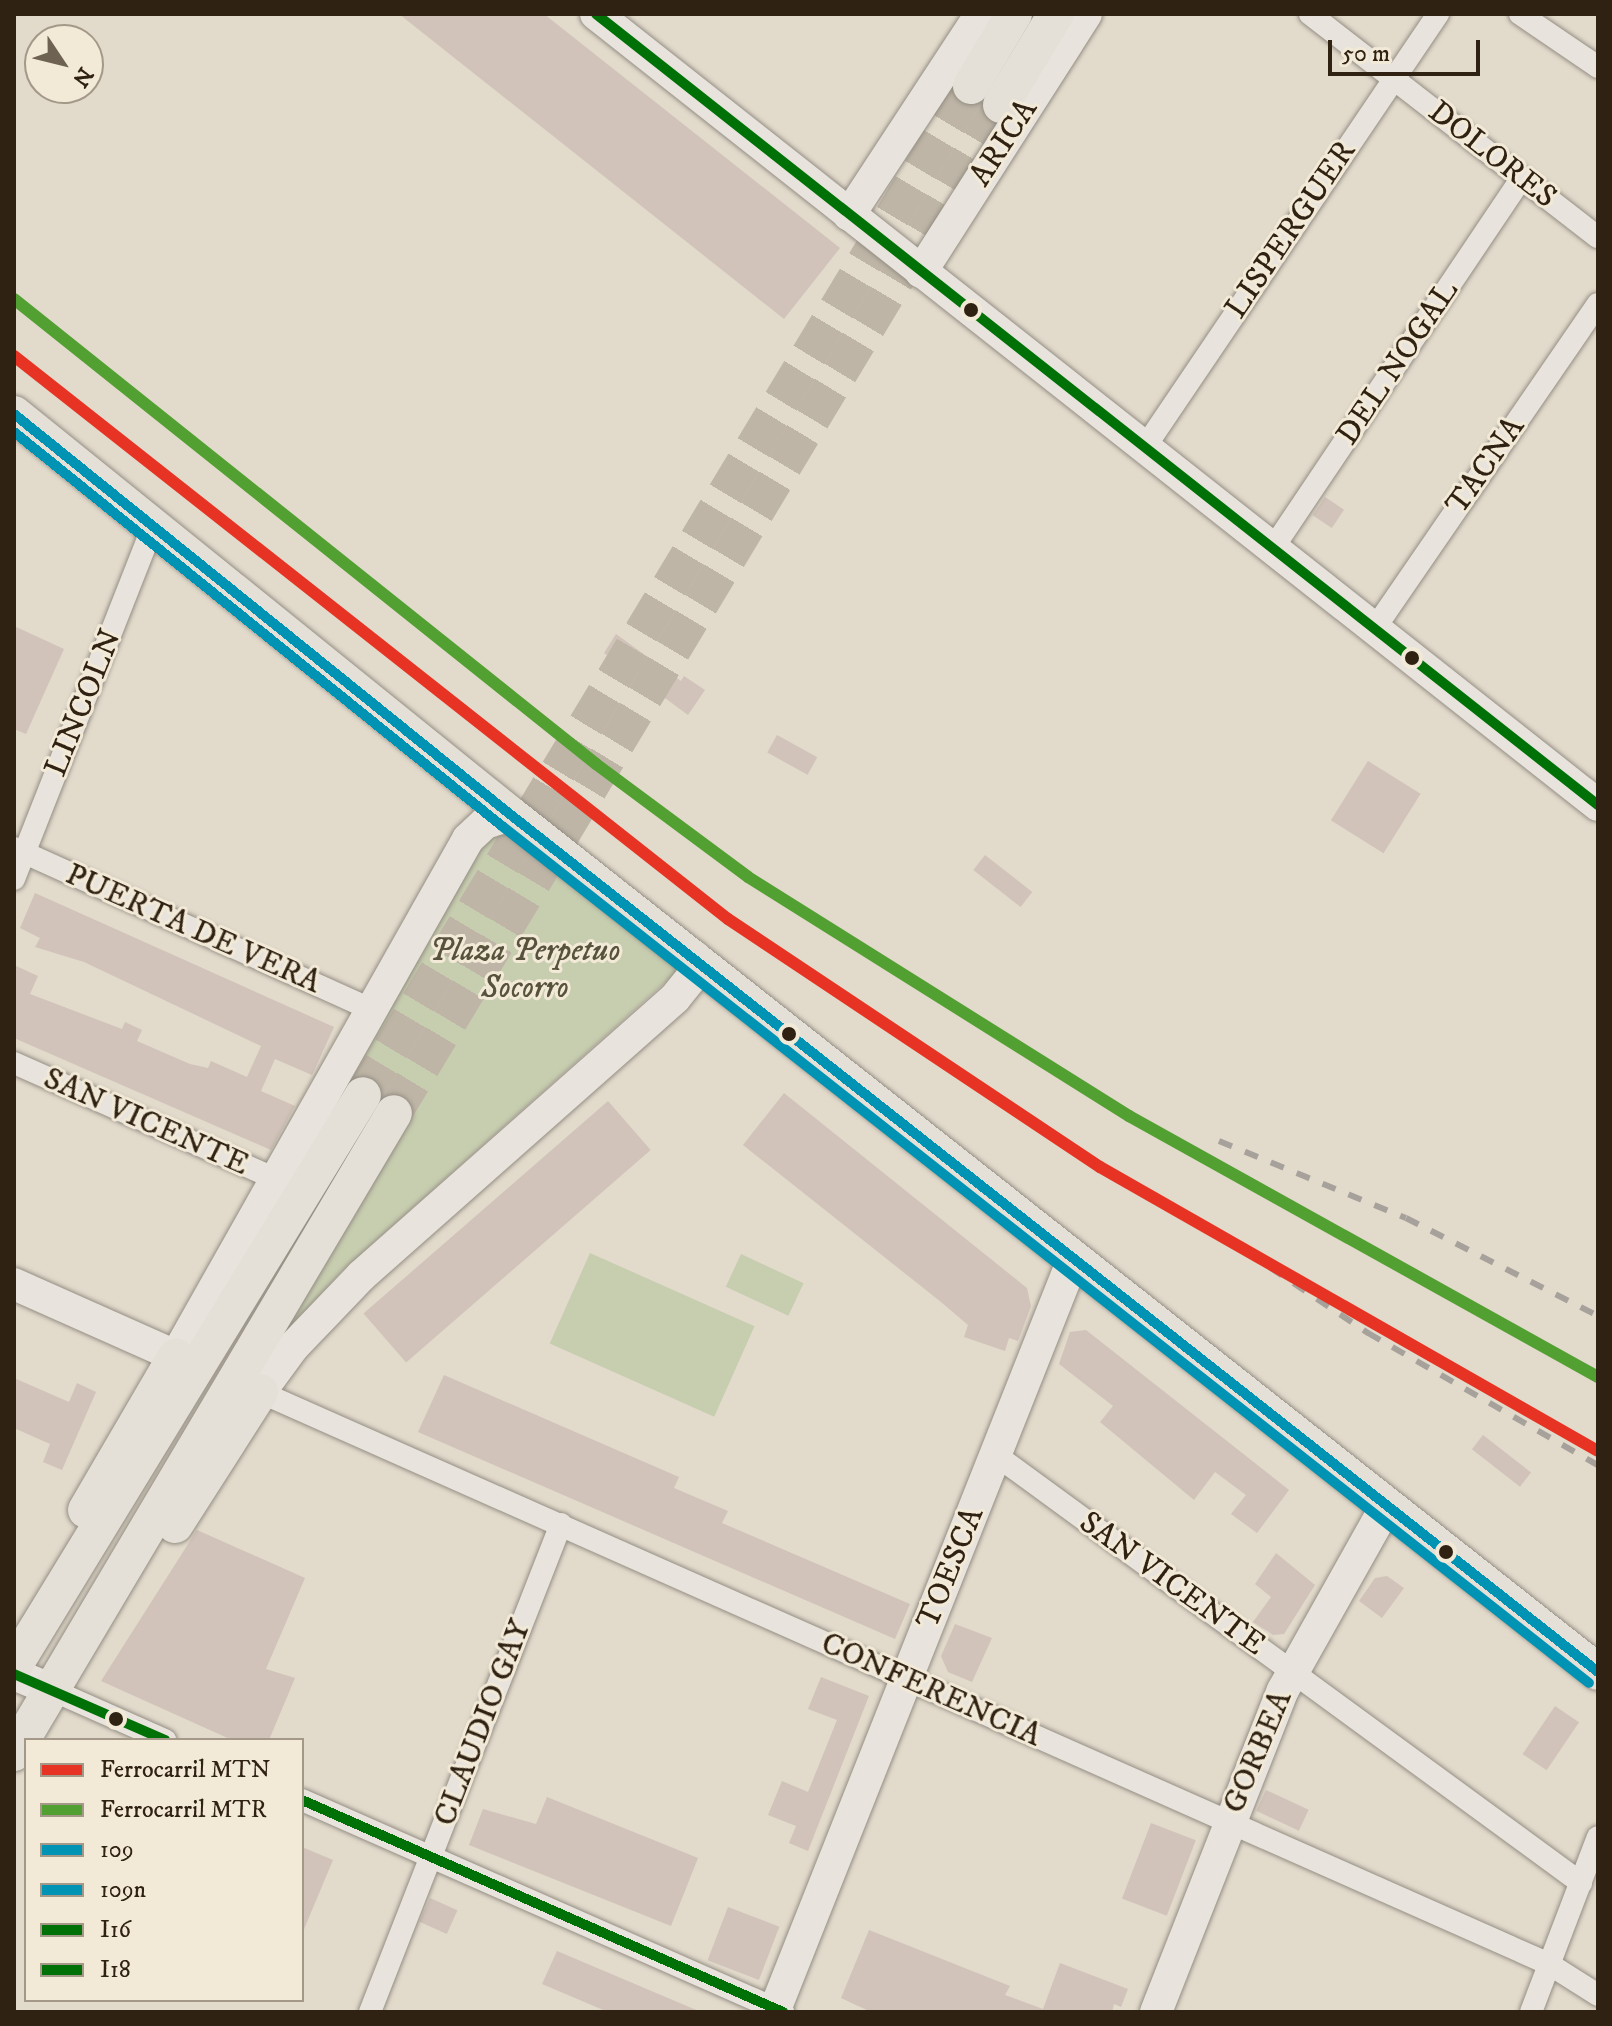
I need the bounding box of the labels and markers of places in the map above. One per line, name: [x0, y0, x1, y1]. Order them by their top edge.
unlabelled marker: [963, 302, 979, 318]
unlabelled marker: [1404, 650, 1420, 666]
unlabelled marker: [781, 1026, 797, 1042]
unlabelled marker: [1438, 1544, 1454, 1560]
unlabelled marker: [108, 1711, 124, 1727]

